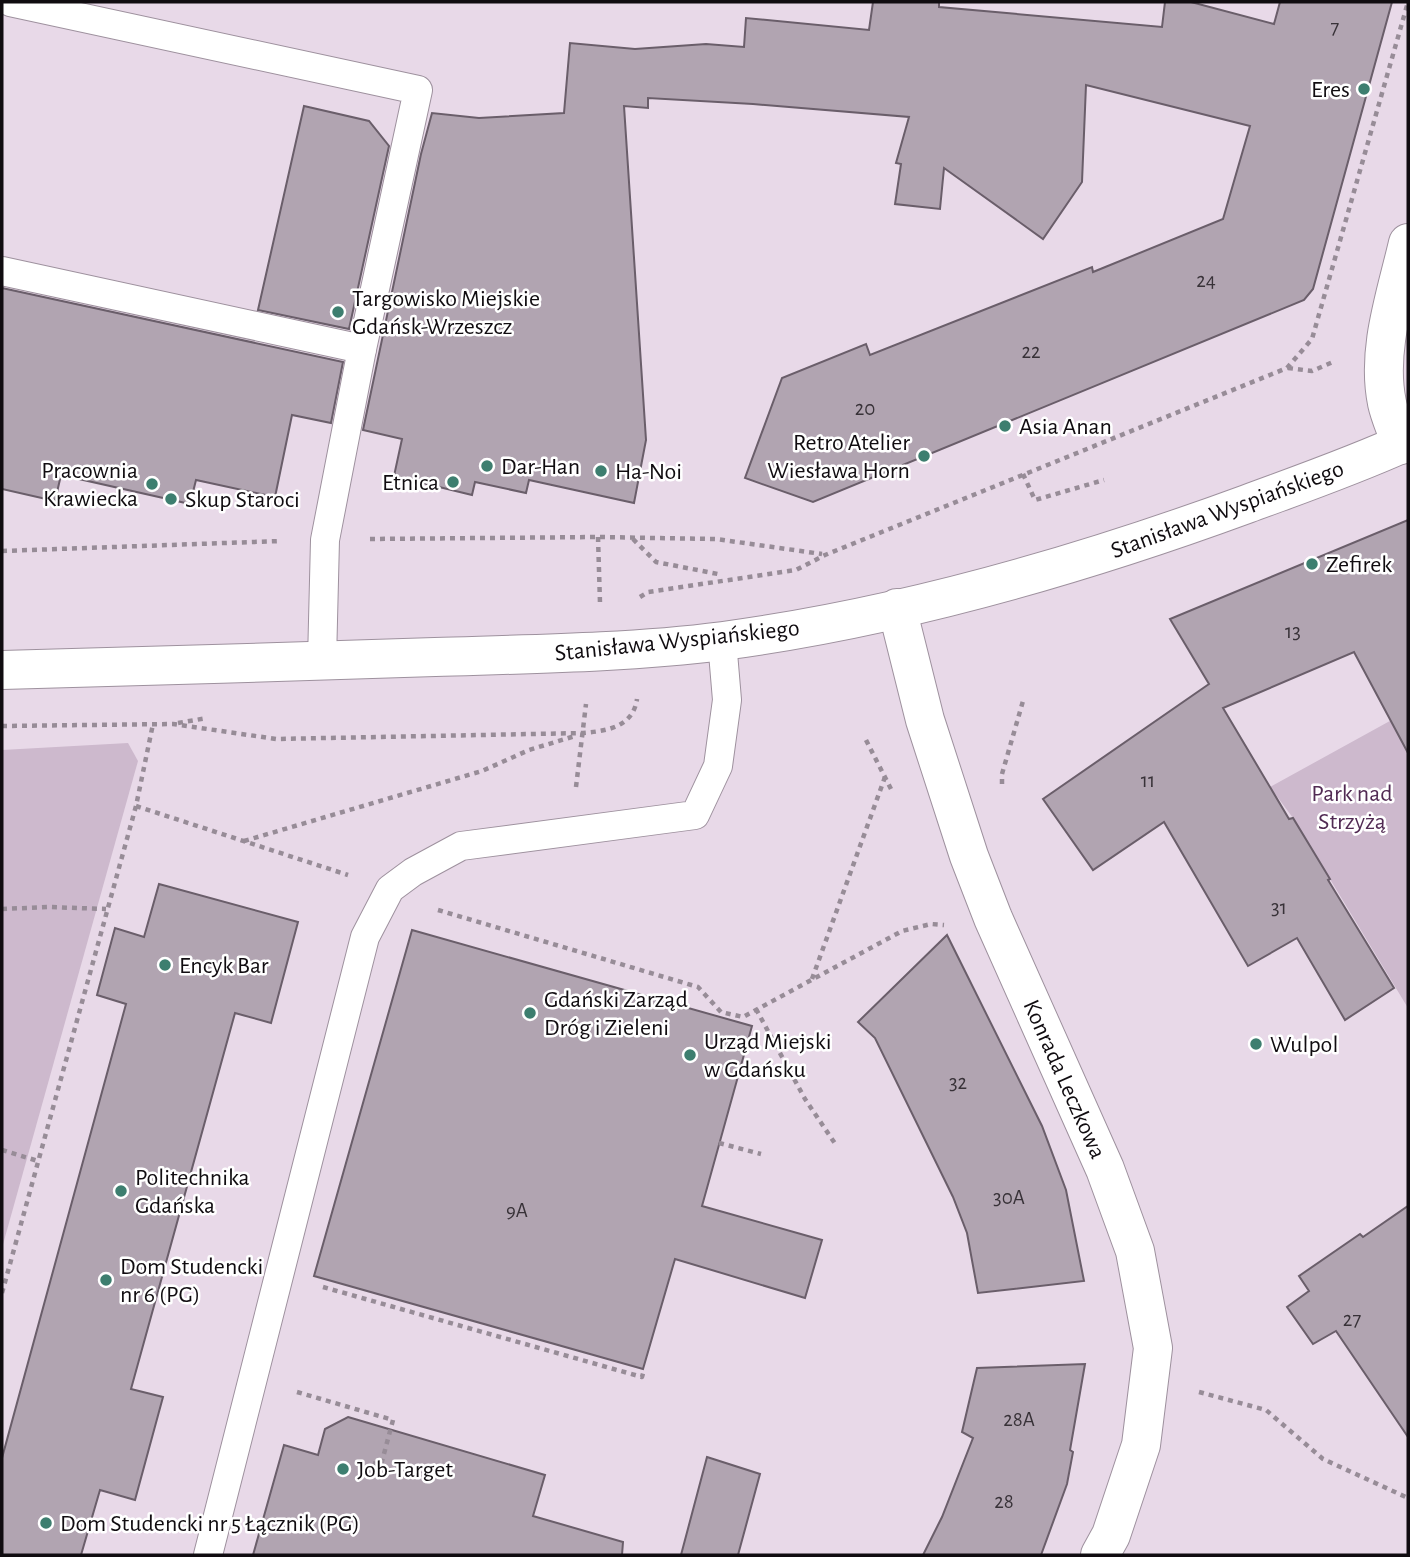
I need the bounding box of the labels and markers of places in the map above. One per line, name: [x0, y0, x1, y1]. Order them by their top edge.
place label: Eres: [1311, 78, 1350, 102]
marker: Eres: [1356, 81, 1372, 97]
place label: Targowisko Miejskie Gdańsk-Wrzeszcz: [352, 287, 540, 339]
marker: Targowisko Miejskie Gdańsk-Wrzeszcz: [330, 304, 346, 320]
place label: Asia Anan: [1019, 415, 1112, 439]
marker: Asia Anan: [997, 418, 1013, 434]
place label: Retro Atelier Wiesława Horn: [767, 431, 910, 483]
marker: Retro Atelier Wiesława Horn: [916, 448, 932, 464]
place label: Dar-Han: [501, 455, 580, 479]
marker: Dar-Han: [479, 458, 495, 474]
place label: Pracownia Krawiecka: [41, 459, 138, 511]
place label: Ha-Noi: [615, 460, 682, 484]
marker: Ha-Noi: [593, 463, 609, 479]
place label: Etnica: [382, 471, 439, 495]
marker: Etnica: [445, 474, 461, 490]
marker: Pracownia Krawiecka: [144, 476, 160, 492]
place label: Skup Staroci: [185, 488, 300, 512]
marker: Skup Staroci: [163, 491, 179, 507]
place label: Zefirek: [1326, 553, 1392, 577]
marker: Zefirek: [1304, 556, 1320, 572]
place label: Encyk Bar: [179, 954, 269, 978]
marker: Encyk Bar: [157, 957, 173, 973]
place label: Gdański Zarząd Dróg i Zieleni: [544, 988, 688, 1040]
marker: Gdański Zarząd Dróg i Zieleni: [522, 1005, 538, 1021]
place label: Urząd Miejski w Gdańsku: [704, 1030, 831, 1082]
place label: Wulpol: [1270, 1033, 1338, 1057]
marker: Wulpol: [1248, 1036, 1264, 1052]
marker: Urząd Miejski w Gdańsku: [682, 1047, 698, 1063]
place label: Politechnika Gdańska: [135, 1166, 250, 1218]
marker: Politechnika Gdańska: [113, 1183, 129, 1199]
place label: Dom Studencki nr 6 (PG): [120, 1255, 263, 1307]
marker: Dom Studencki nr 6 (PG): [98, 1272, 114, 1288]
place label: Job-Target: [357, 1458, 453, 1482]
marker: Job-Target: [335, 1461, 351, 1477]
place label: Dom Studencki nr 5 Łącznik (PG): [60, 1512, 360, 1536]
marker: Dom Studencki nr 5 Łącznik (PG): [38, 1515, 54, 1531]

